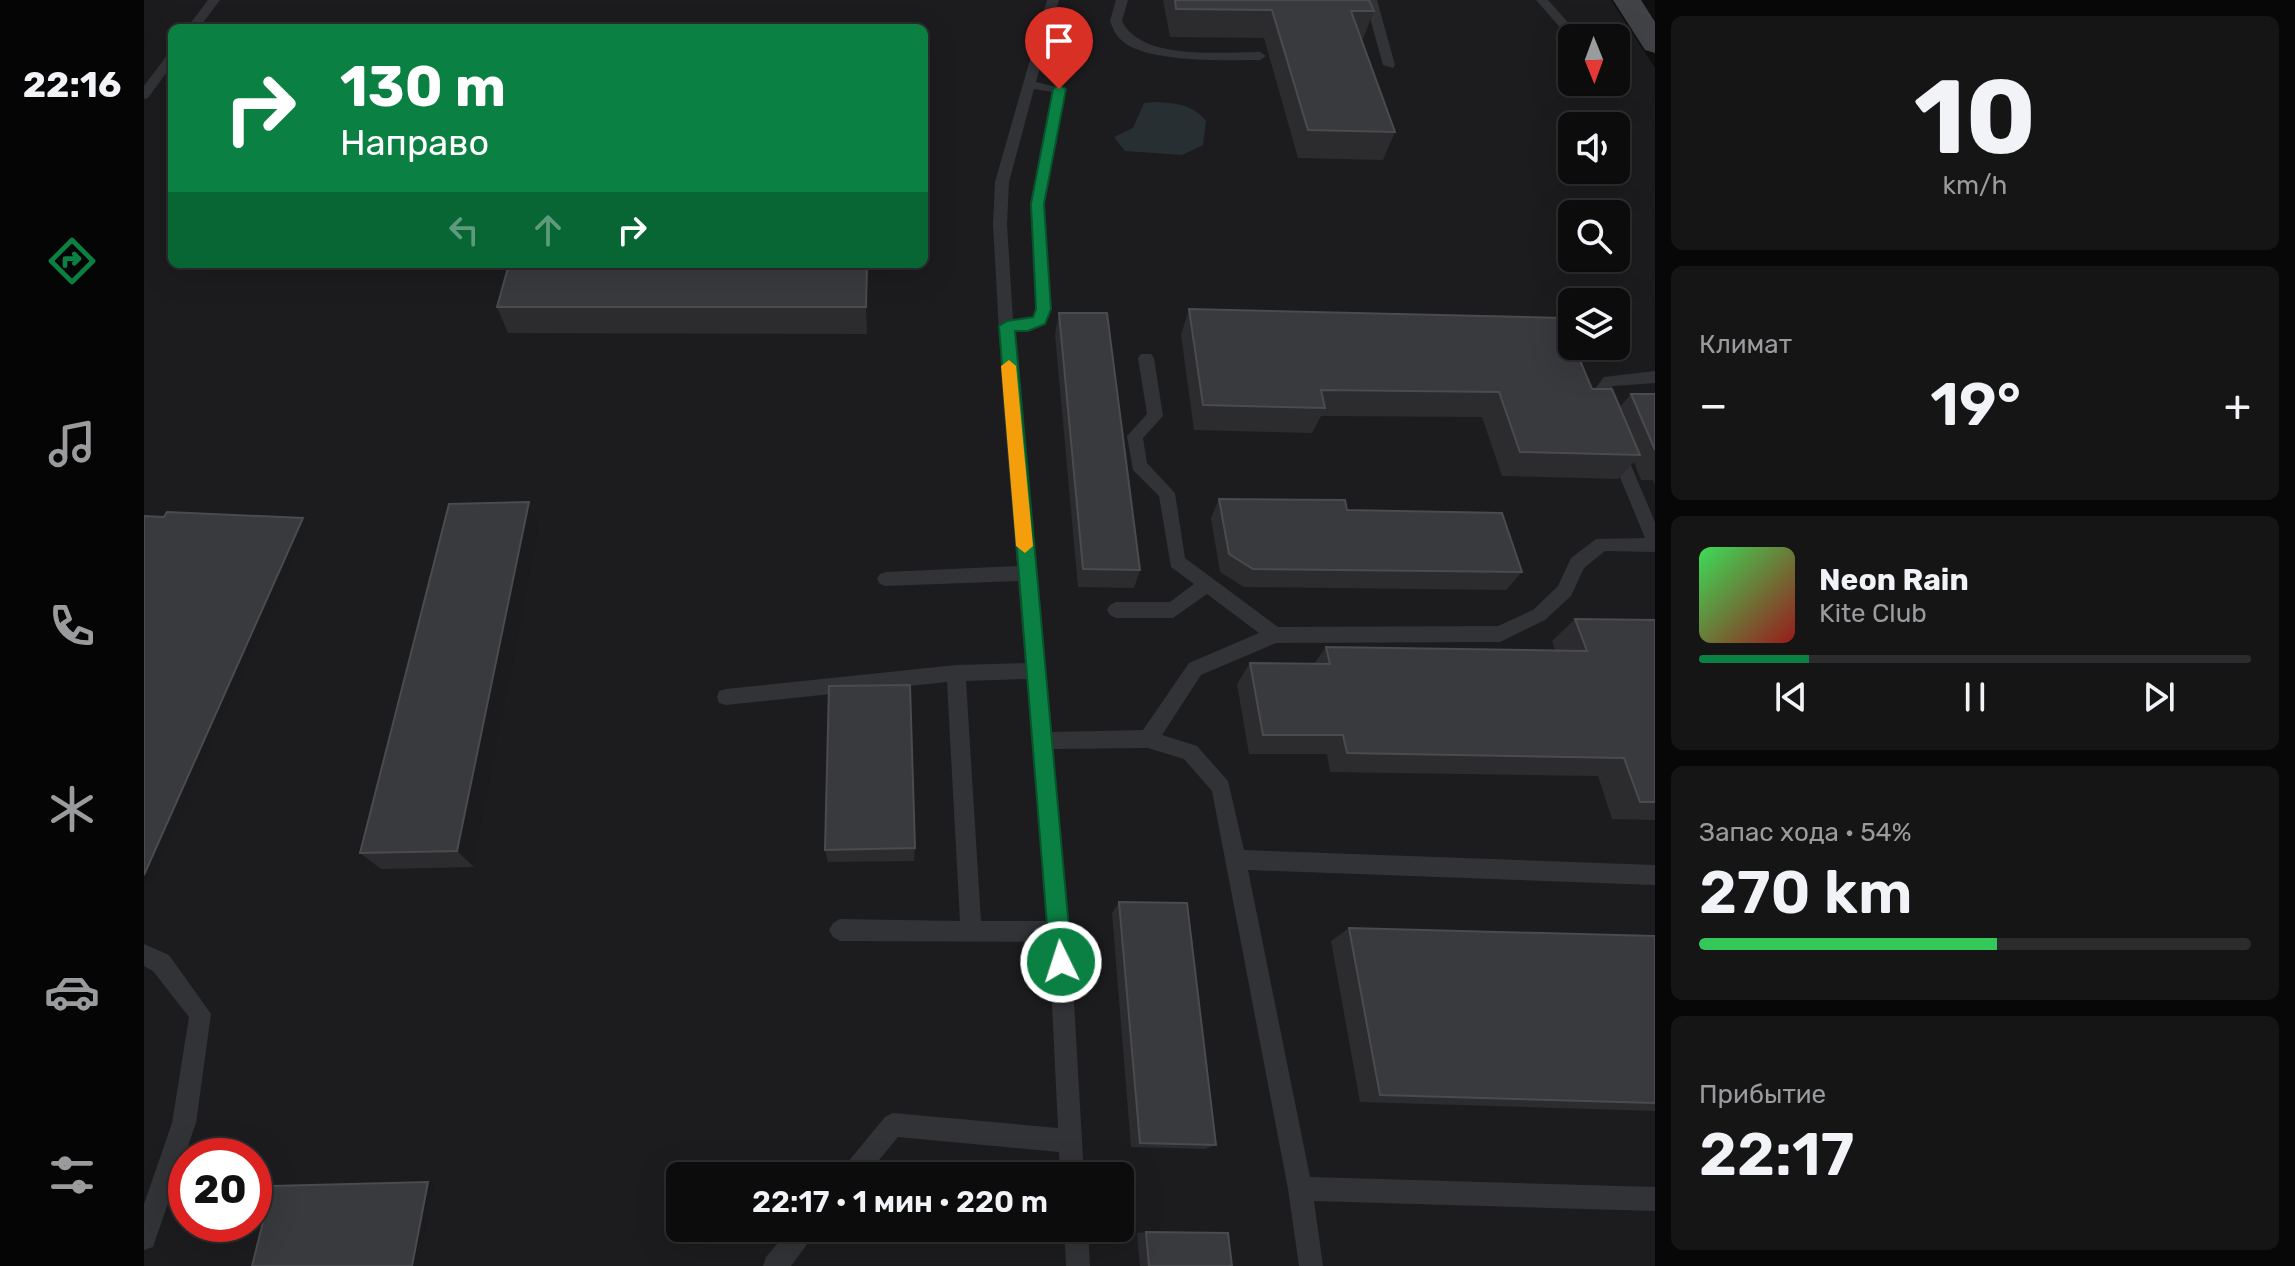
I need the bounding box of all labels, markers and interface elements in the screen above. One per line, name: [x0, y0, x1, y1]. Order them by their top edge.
pin: [1025, 7, 1093, 89]
icon: arrive: [1037, 19, 1081, 63]
north arrow: [1558, 24, 1630, 96]
map controls: [1558, 24, 1630, 360]
text: 130 m: [340, 54, 506, 120]
icon: right: [208, 56, 312, 160]
text: 10: [1914, 56, 2036, 179]
text: 22:16: [23, 63, 121, 106]
button: sound: [1558, 112, 1630, 184]
text: Направо: [340, 121, 489, 164]
text: km/h: [1943, 170, 2007, 201]
button: search: [1558, 200, 1630, 272]
icon: left: [442, 208, 486, 252]
icon: ahead: [526, 208, 570, 252]
icon: right: [610, 208, 654, 252]
icon: directions: [44, 233, 100, 289]
button: layers: [1558, 288, 1630, 360]
text: Климат: [1699, 329, 1792, 360]
text: 19°: [1930, 369, 2021, 440]
text: −: [1699, 379, 1728, 431]
text: +: [2224, 379, 2251, 431]
icon: music: [44, 416, 100, 472]
text: Neon Rain: [1819, 562, 1969, 598]
icon: phone: [44, 598, 100, 654]
text: Kite Club: [1819, 598, 1927, 629]
icon: previous: [1769, 675, 1813, 719]
icon: pause: [1953, 675, 1997, 719]
icon: next: [2137, 675, 2181, 719]
icon: climate: [44, 781, 100, 837]
text: Запас хода · 54%: [1699, 817, 1912, 848]
text: 270 km: [1699, 857, 1912, 928]
position arrow: [1019, 920, 1103, 1004]
icon: car: [44, 964, 100, 1020]
text: Прибытие: [1699, 1079, 1826, 1110]
text: 22:17: [1699, 1119, 1854, 1190]
speed limit sign: 20: [168, 1138, 272, 1242]
icon: filters: [44, 1147, 100, 1203]
text: 22:17 · 1 мин · 220 m: [752, 1184, 1048, 1220]

